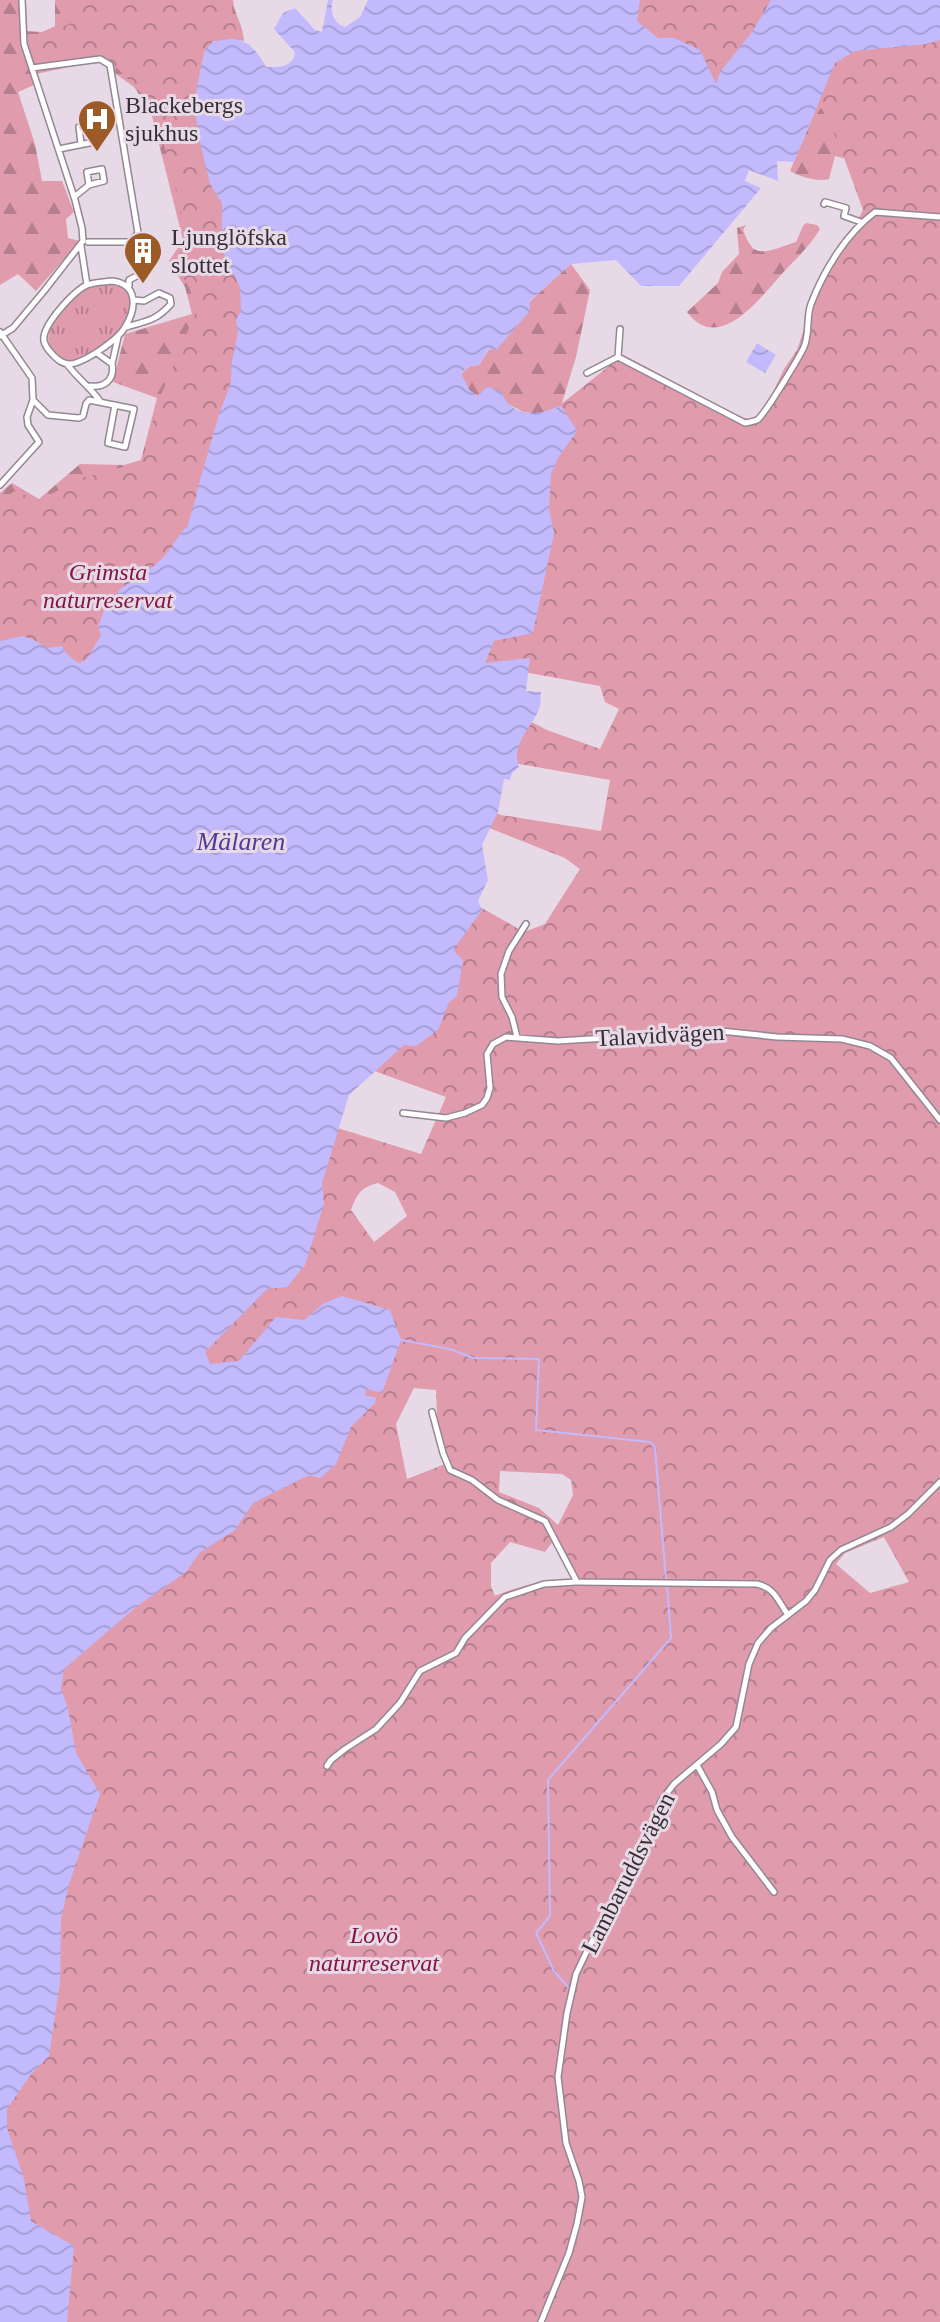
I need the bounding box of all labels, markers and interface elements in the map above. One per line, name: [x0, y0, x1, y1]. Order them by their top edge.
place label: Blackebergs sjukhus: [125, 92, 243, 146]
hospital icon: Blackebergs sjukhus: [76, 98, 118, 153]
place label: Ljunglöfska slottet: [171, 224, 287, 278]
building icon: Ljunglöfska slottet: [122, 230, 164, 285]
park label: Grimsta naturreservat: [43, 559, 174, 613]
water label: Mälaren: [196, 827, 285, 856]
street label: Talavidvägen: [595, 1019, 725, 1051]
street label: Lambaruddsvägen: [576, 1788, 680, 1958]
park label: Lovö naturreservat: [309, 1922, 440, 1976]

